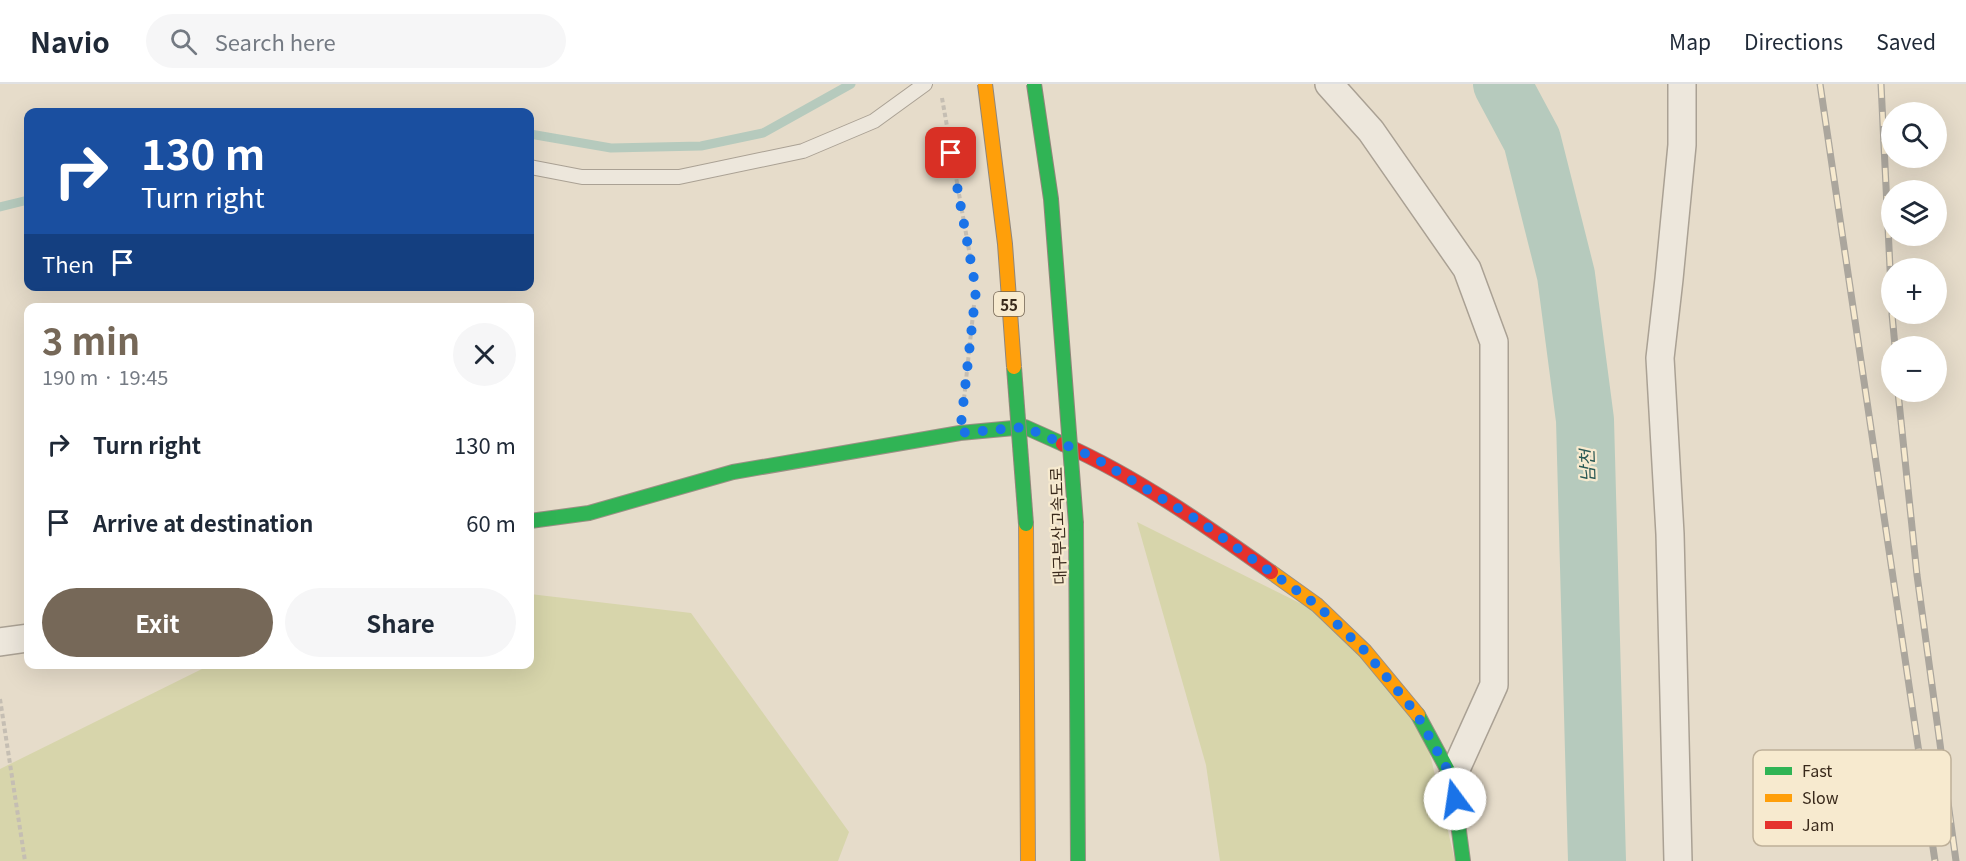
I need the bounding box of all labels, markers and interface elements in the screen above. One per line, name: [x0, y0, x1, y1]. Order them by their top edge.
search box: [146, 14, 566, 68]
text: Navio: [30, 21, 110, 61]
icon: search: [167, 25, 200, 58]
text: Search here: [215, 25, 336, 57]
text: Map: [1669, 26, 1711, 56]
text: Directions: [1744, 26, 1843, 56]
text: Saved: [1876, 26, 1936, 56]
map controls: [1881, 102, 1947, 402]
button: search: [1881, 102, 1947, 168]
text: 130 m: [141, 121, 265, 182]
pin: [925, 127, 976, 178]
icon: right: [42, 132, 120, 210]
icon: arrive: [934, 136, 967, 169]
text: Turn right: [141, 177, 265, 216]
button: layers: [1881, 180, 1947, 246]
icon: arrive: [106, 246, 139, 279]
text: Then: [42, 247, 94, 279]
button: +: [1881, 258, 1947, 324]
road number: 55: [994, 292, 1024, 316]
text: 3 min: [42, 313, 140, 365]
button: close: [453, 323, 516, 386]
button: −: [1881, 336, 1947, 402]
text: 190 m · 19:45: [42, 362, 168, 391]
icon: right: [42, 428, 75, 461]
text: Turn right: [93, 428, 201, 460]
text: 130 m: [454, 428, 516, 460]
water label: 남천: [1572, 447, 1600, 483]
street label: 대구부산고속도로: [1043, 466, 1071, 585]
icon: arrive: [42, 506, 75, 539]
text: Arrive at destination: [93, 506, 313, 538]
text: 60 m: [466, 506, 516, 538]
button: Exit: [42, 588, 273, 657]
button: Share: [285, 588, 516, 657]
legend: [1753, 750, 1951, 846]
text: Fast: [1802, 758, 1832, 782]
position arrow: [1423, 767, 1487, 831]
text: Slow: [1802, 785, 1839, 809]
text: Jam: [1802, 812, 1834, 836]

